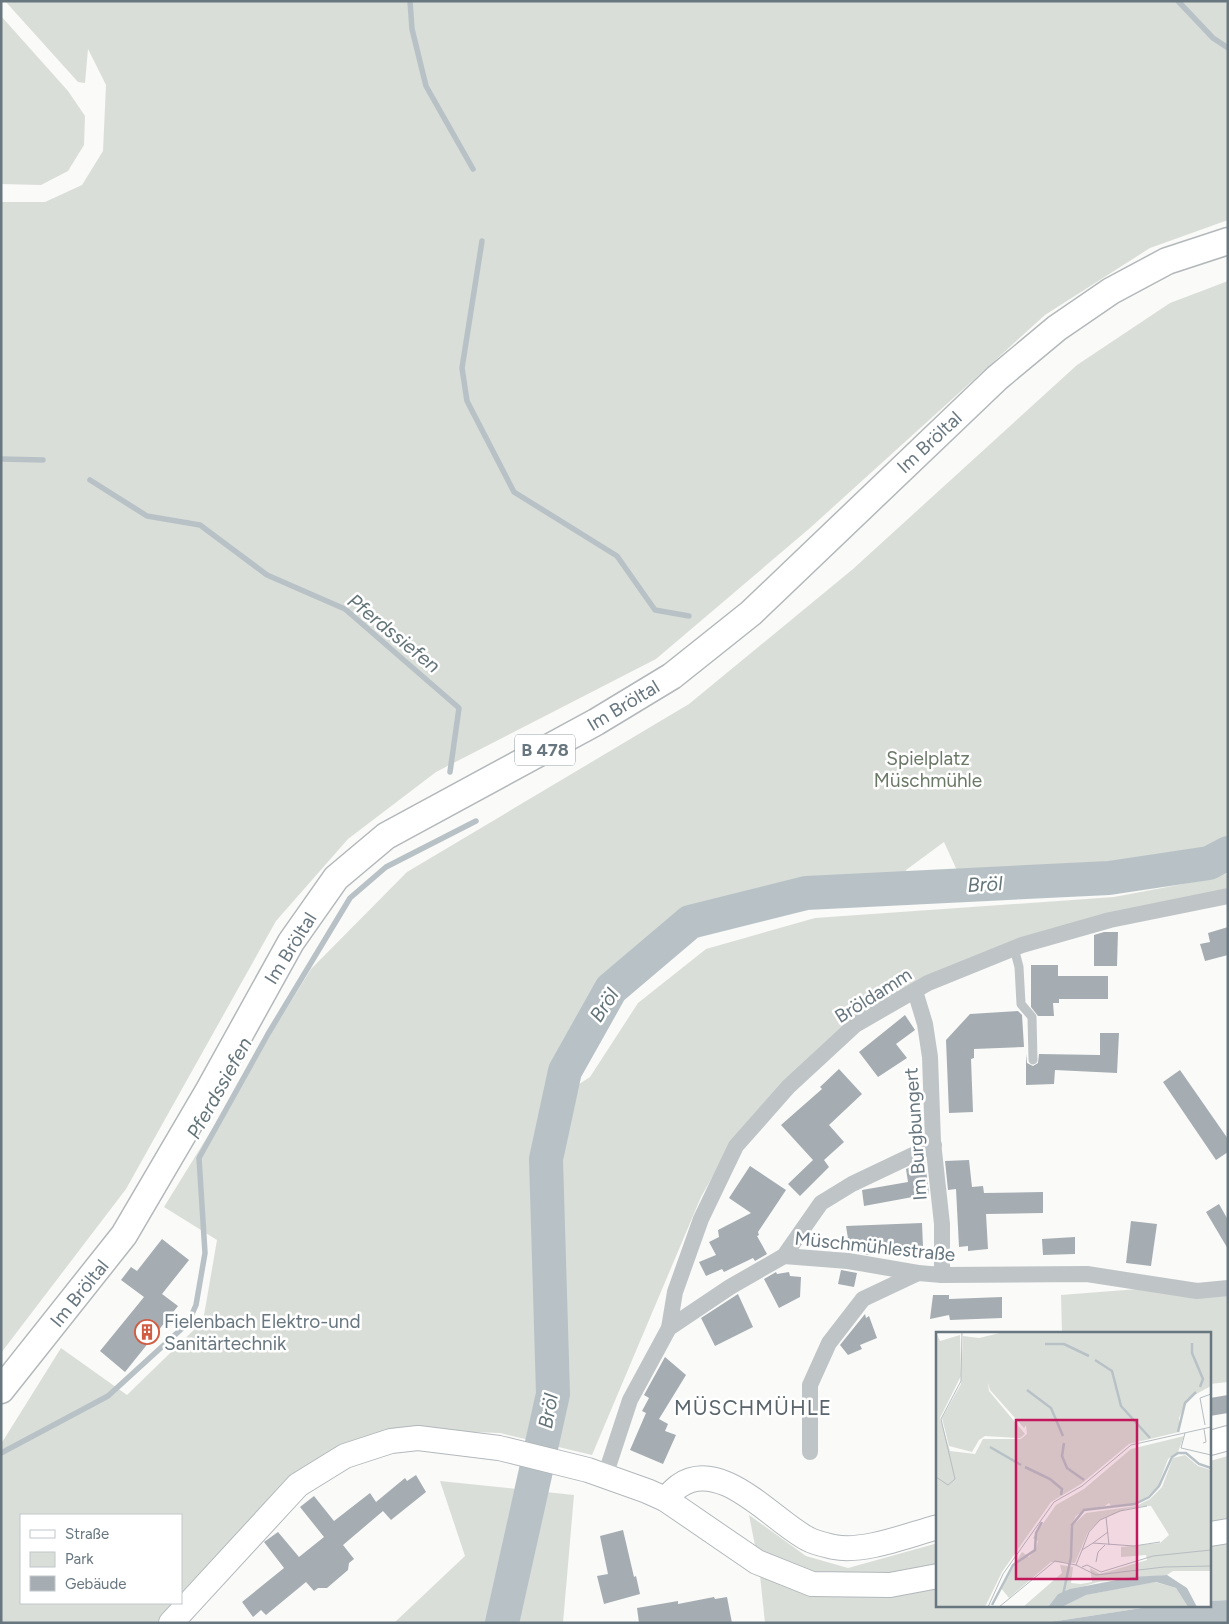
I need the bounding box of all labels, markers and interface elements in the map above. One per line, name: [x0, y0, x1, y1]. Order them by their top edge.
street label: Im Bröltal: [892, 407, 967, 478]
water label: Pferdssiefen: [343, 588, 445, 678]
street label: Im Bröltal: [583, 675, 664, 736]
road number: B 478: [515, 734, 575, 766]
park label: Spielplatz Müschmühle: [874, 747, 982, 792]
water label: Bröl: [967, 871, 1004, 897]
street label: Im Bröltal: [259, 908, 321, 988]
street label: Bröldamm: [831, 963, 916, 1028]
water label: Bröl: [584, 983, 624, 1026]
water label: Pferdssiefen: [181, 1033, 257, 1143]
street label: Im Burgbungert: [899, 1067, 932, 1201]
street label: Müschmühlestraße: [793, 1227, 956, 1266]
street label: Im Bröltal: [45, 1255, 114, 1332]
place label: Fielenbach Elektro-und Sanitärtechnik: [164, 1310, 361, 1355]
building icon: Fielenbach Elektro-und Sanitärtechnik: [134, 1319, 160, 1345]
inset map: [936, 1332, 1212, 1606]
water label: Bröl: [533, 1391, 563, 1430]
district label: MÜSCHMÜHLE: [674, 1395, 832, 1420]
legend: [20, 1514, 182, 1604]
text: Straße: [65, 1525, 109, 1543]
text: Park: [65, 1550, 94, 1568]
text: Gebäude: [65, 1575, 126, 1593]

